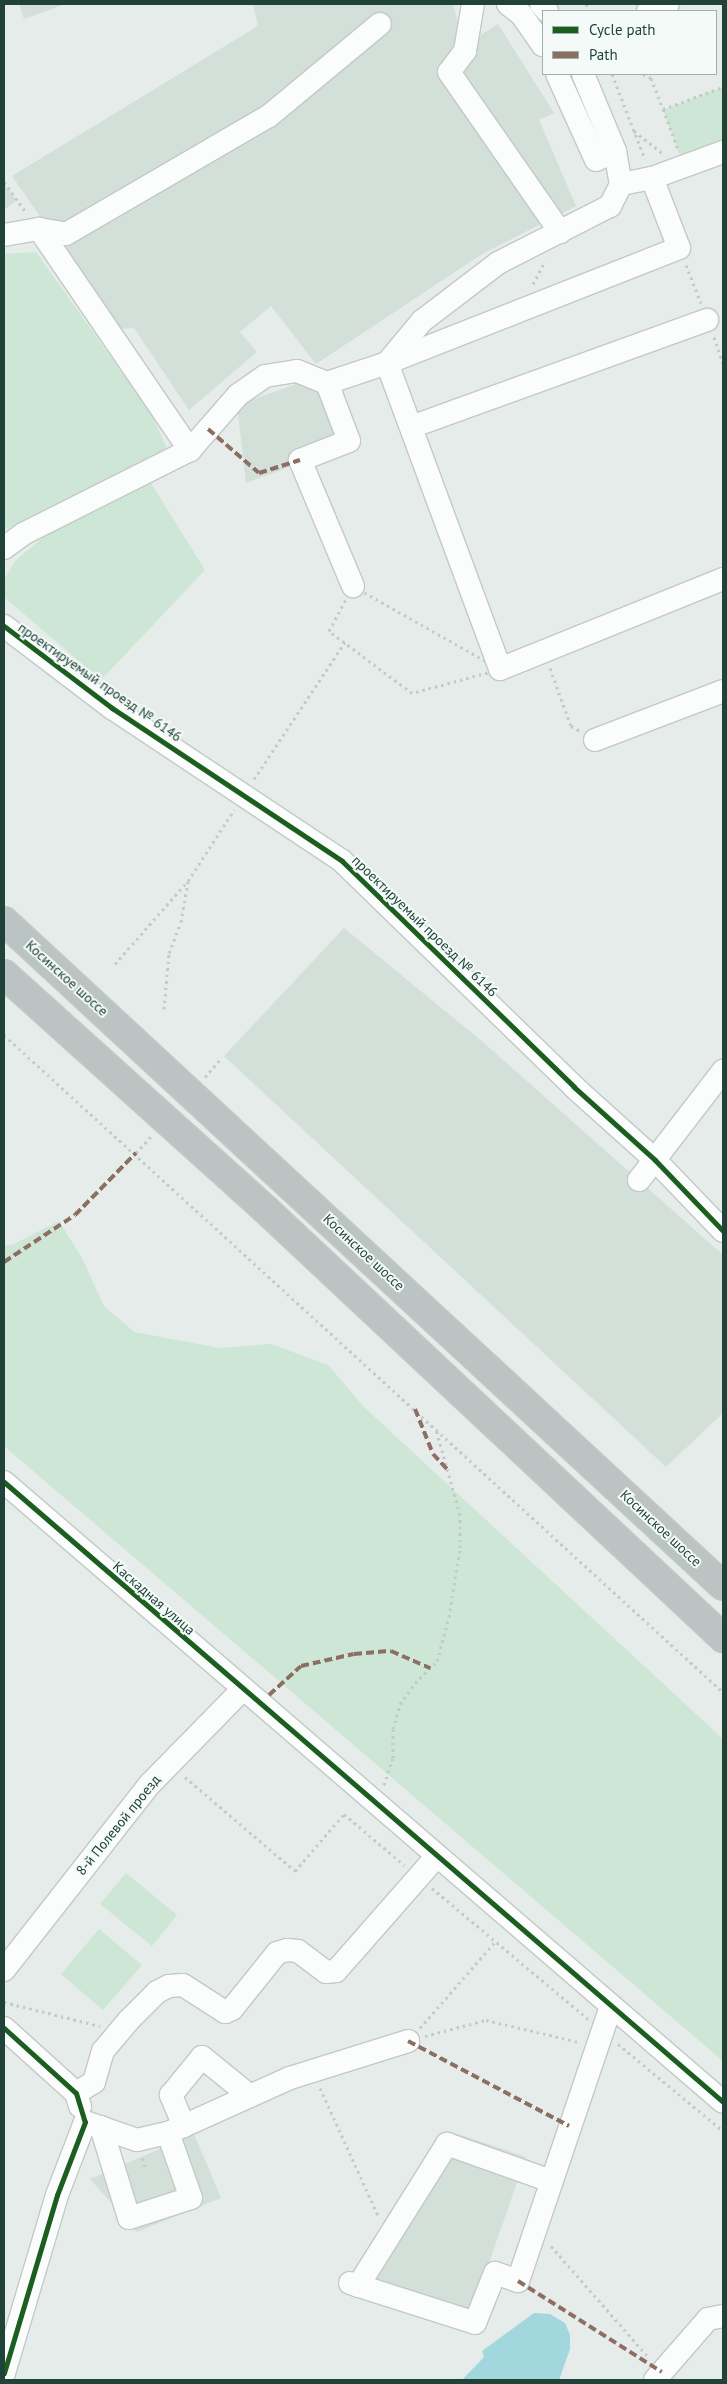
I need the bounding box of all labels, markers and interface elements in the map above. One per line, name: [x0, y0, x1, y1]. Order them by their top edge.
legend: [542, 10, 717, 75]
text: Cycle path: [589, 20, 655, 39]
text: Path: [589, 45, 618, 64]
street label: проектируемый проезд № 6146: [15, 619, 185, 745]
street label: проектируемый проезд № 6146: [349, 852, 501, 1000]
street label: Косинское шоссе: [22, 937, 112, 1019]
street label: Косинское шоссе: [320, 1210, 408, 1294]
street label: Косинское шоссе: [617, 1486, 705, 1570]
street label: Каскадная улица: [109, 1558, 199, 1638]
street label: 8-й Полевой проезд: [72, 1771, 164, 1879]

